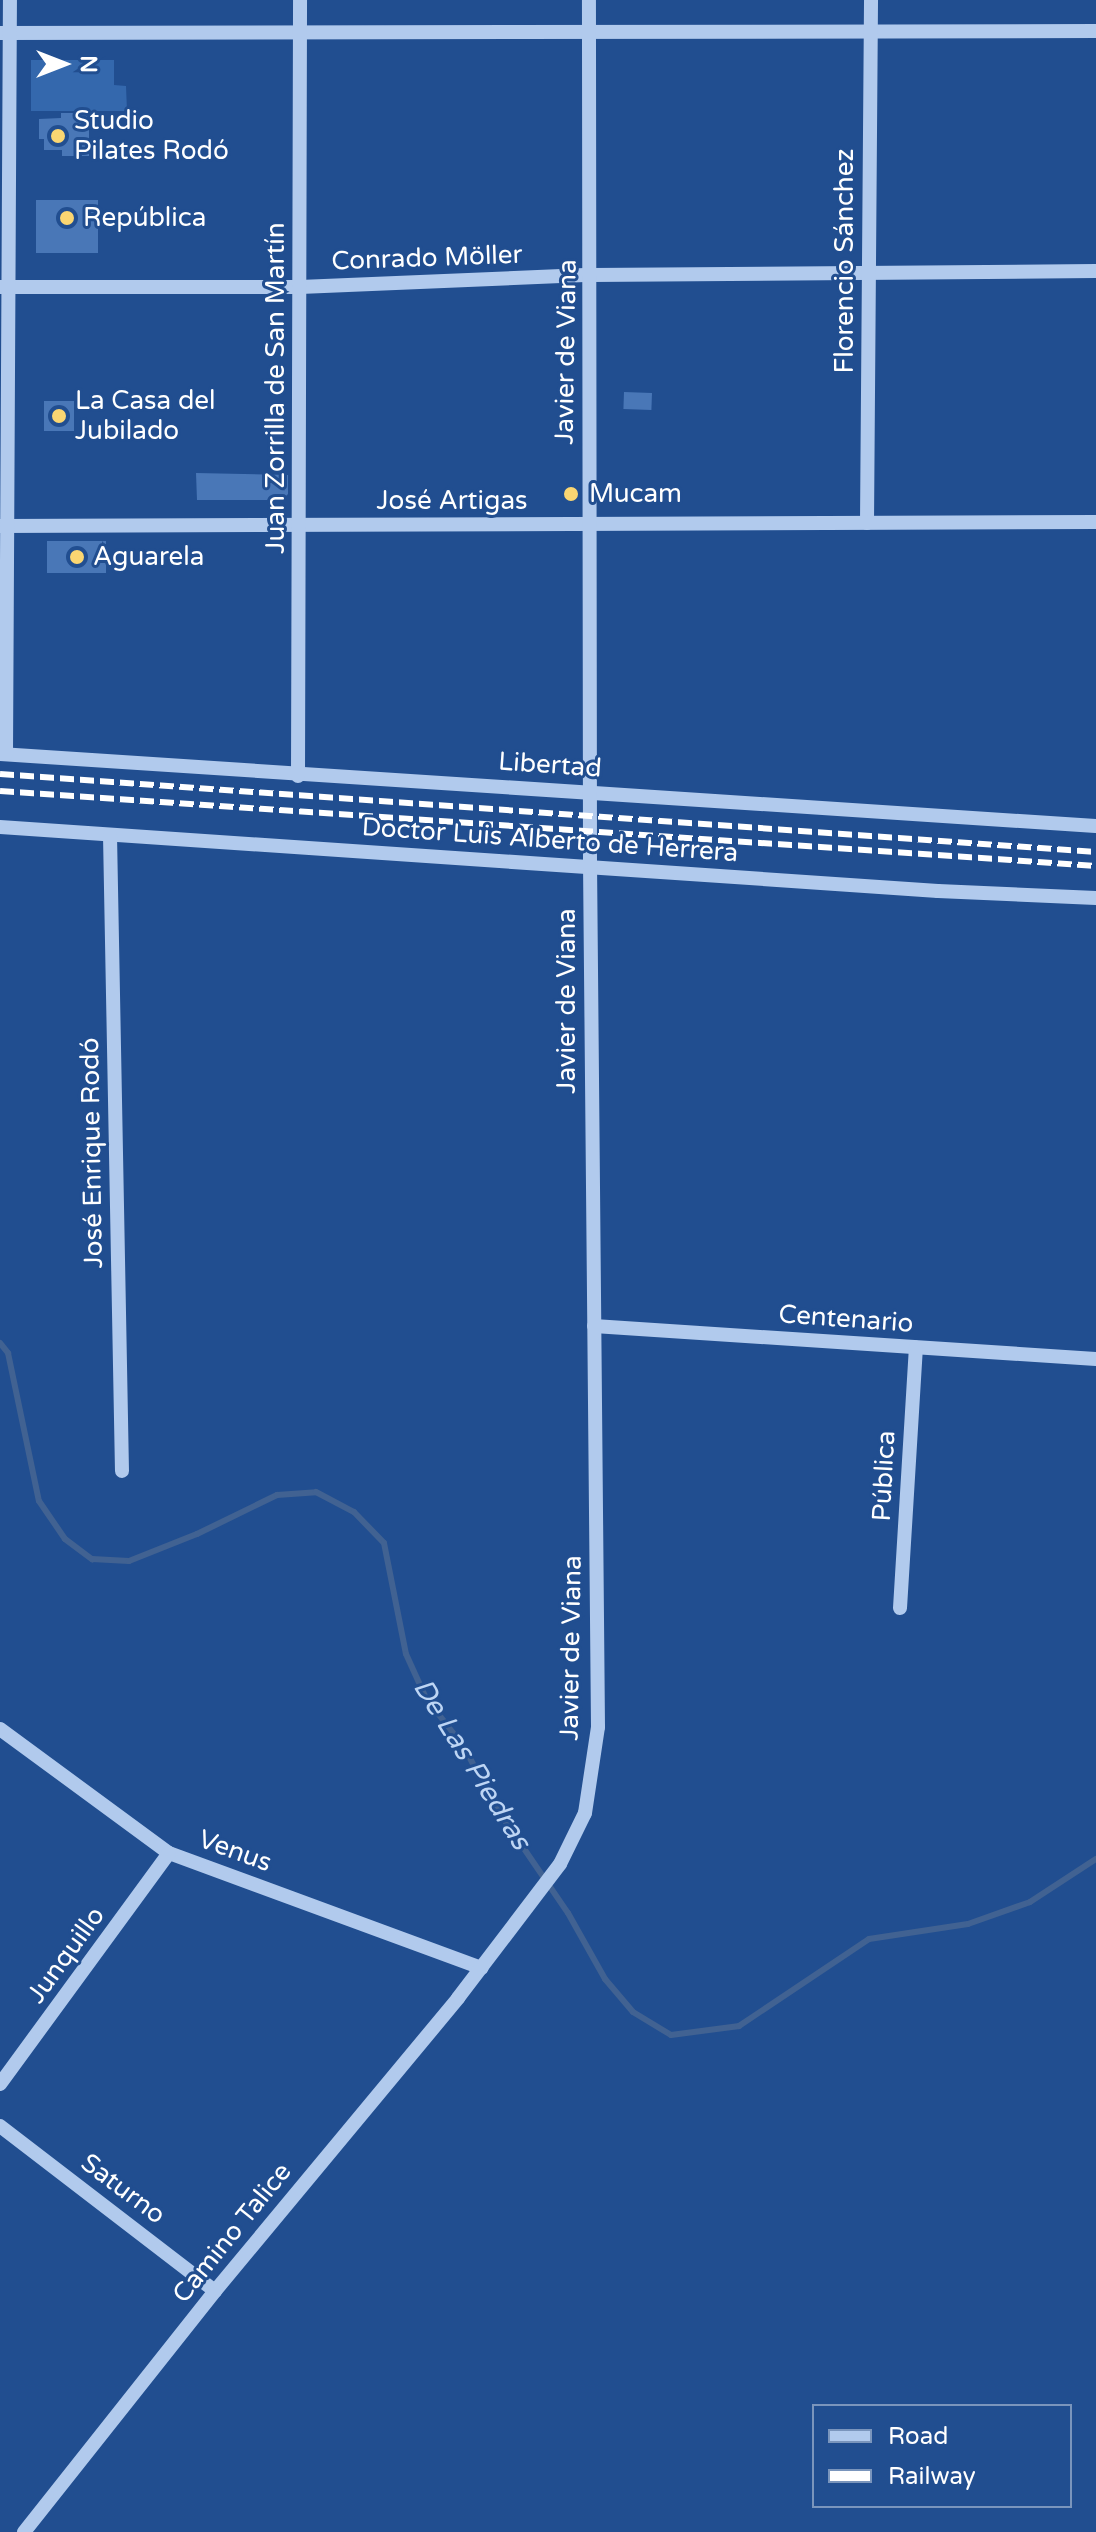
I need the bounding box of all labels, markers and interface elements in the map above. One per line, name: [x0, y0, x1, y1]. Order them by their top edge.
north arrow: [24, 24, 104, 104]
text: N: [75, 55, 101, 73]
place label: Studio Pilates Rodó: [74, 105, 229, 166]
marker: Studio Pilates Rodó: [49, 127, 67, 145]
street label: Florencio Sánchez: [829, 149, 861, 373]
place label: República: [83, 202, 206, 234]
marker: República: [58, 209, 76, 227]
street label: Juan Zorrilla de San Martín: [260, 222, 292, 554]
street label: Conrado Möller: [331, 239, 523, 277]
street label: Javier de Viana: [549, 259, 583, 445]
place label: La Casa del Jubilado: [75, 385, 215, 446]
marker: La Casa del Jubilado: [50, 407, 68, 425]
place label: Mucam: [589, 478, 682, 510]
marker: Mucam: [560, 483, 582, 505]
street label: José Artigas: [377, 485, 527, 517]
place label: Aguarela: [93, 541, 204, 573]
marker: Aguarela: [68, 548, 86, 566]
street label: Libertad: [497, 746, 603, 784]
street label: Doctor Luis Alberto de Herrera: [361, 811, 739, 869]
street label: Javier de Viana: [551, 908, 583, 1094]
street label: José Enrique Rodó: [74, 1037, 110, 1269]
street label: Centenario: [778, 1299, 914, 1339]
street label: Pública: [866, 1430, 902, 1522]
street label: Javier de Viana: [554, 1555, 588, 1741]
water label: De Las Piedras: [406, 1672, 538, 1856]
street label: Venus: [194, 1823, 276, 1879]
street label: Junquillo: [21, 1901, 111, 2009]
street label: Saturno: [75, 2147, 171, 2231]
street label: Camino Talice: [166, 2157, 298, 2309]
legend: [812, 2404, 1072, 2508]
text: Road: [888, 2422, 948, 2451]
text: Railway: [888, 2462, 976, 2491]

